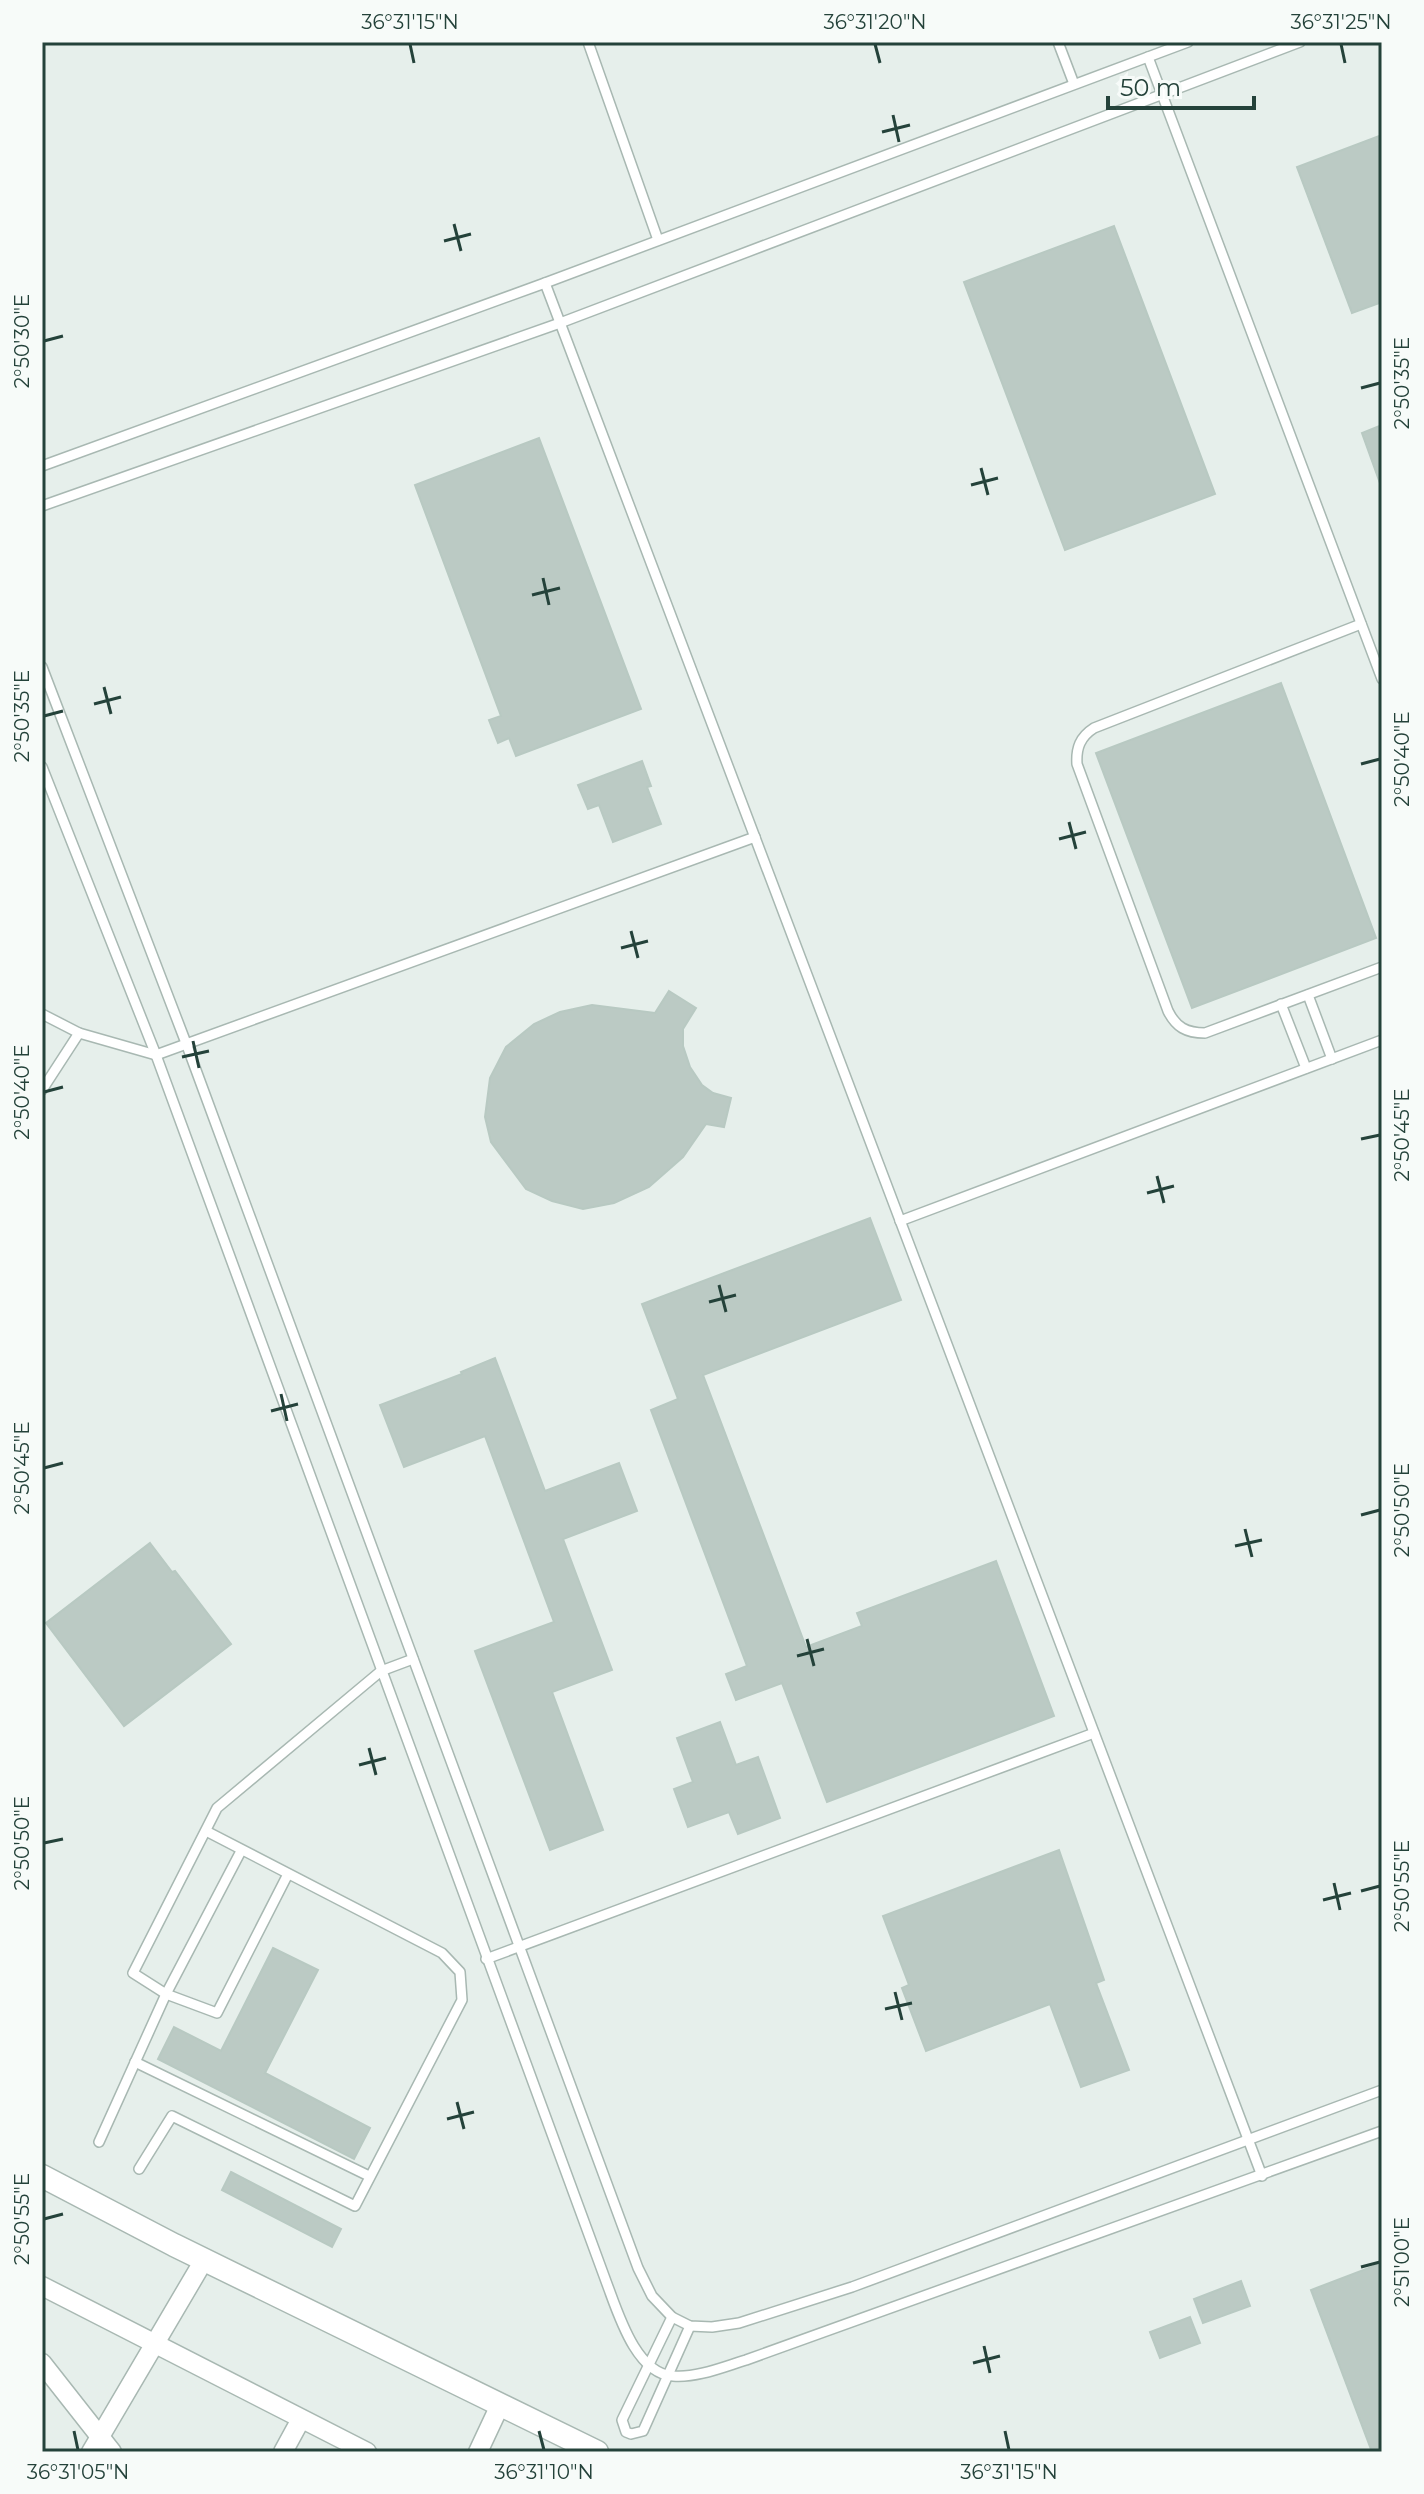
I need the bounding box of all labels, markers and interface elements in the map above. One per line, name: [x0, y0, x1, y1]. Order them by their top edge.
text: 36°31'15"N: [361, 10, 459, 34]
text: 36°31'20"N: [823, 10, 927, 34]
text: 36°31'25"N: [1290, 10, 1392, 34]
scale bar: [1108, 60, 1254, 110]
text: 50 m: [1120, 73, 1181, 102]
text: 2°50'30"E: [10, 294, 34, 388]
text: 2°50'35"E: [1390, 337, 1414, 429]
text: 2°50'35"E: [10, 670, 34, 762]
text: 2°50'40"E: [1390, 711, 1414, 807]
text: 2°50'40"E: [10, 1044, 34, 1140]
text: 2°50'45"E: [1390, 1088, 1414, 1182]
text: 2°50'45"E: [10, 1421, 34, 1515]
text: 2°50'50"E: [1390, 1463, 1414, 1557]
text: 2°50'50"E: [10, 1796, 34, 1890]
text: 2°50'55"E: [1390, 1840, 1414, 1932]
text: 2°50'55"E: [10, 2173, 34, 2265]
text: 2°51'00"E: [1390, 2217, 1414, 2307]
text: 36°31'05"N: [27, 2460, 129, 2484]
text: 36°31'10"N: [494, 2460, 594, 2484]
text: 36°31'15"N: [960, 2460, 1058, 2484]

